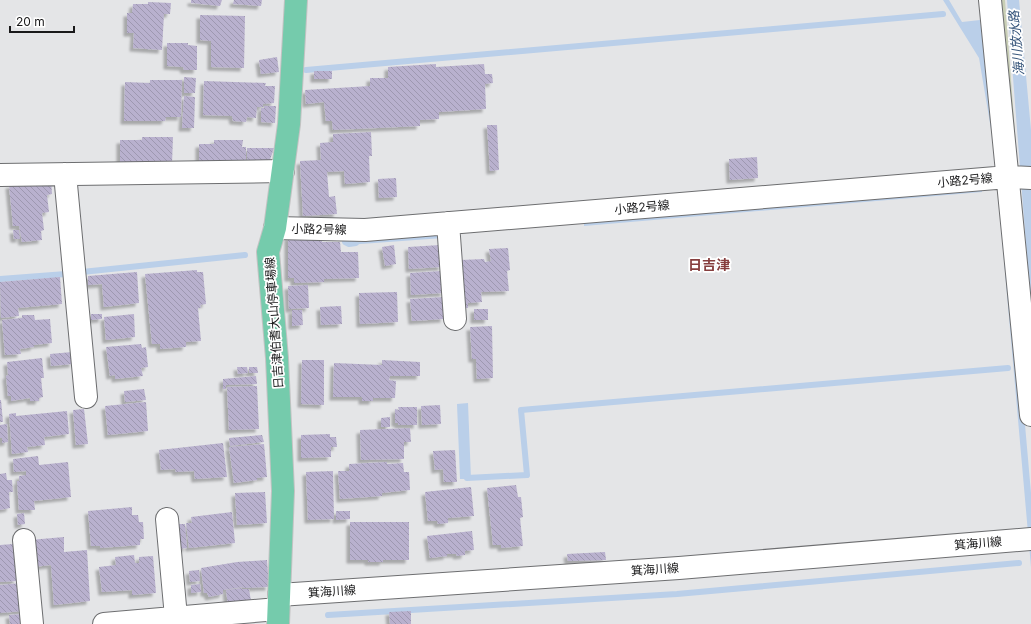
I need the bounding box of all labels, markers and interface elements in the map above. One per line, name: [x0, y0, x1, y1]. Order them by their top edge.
scale bar: [10, 8, 74, 34]
water label: 海川放水路: [1005, 9, 1027, 76]
text: 20 m: [16, 14, 45, 29]
street label: 小路2号線: [937, 170, 993, 190]
street label: 小路2号線: [614, 197, 670, 217]
street label: 小路2号線: [291, 221, 347, 237]
district label: 日吉津: [688, 256, 730, 273]
street label: 日吉津伯耆大山停車場線: [262, 257, 286, 389]
street label: 箕海川線: [953, 533, 1003, 553]
street label: 箕海川線: [631, 560, 679, 578]
street label: 箕海川線: [308, 582, 356, 600]

